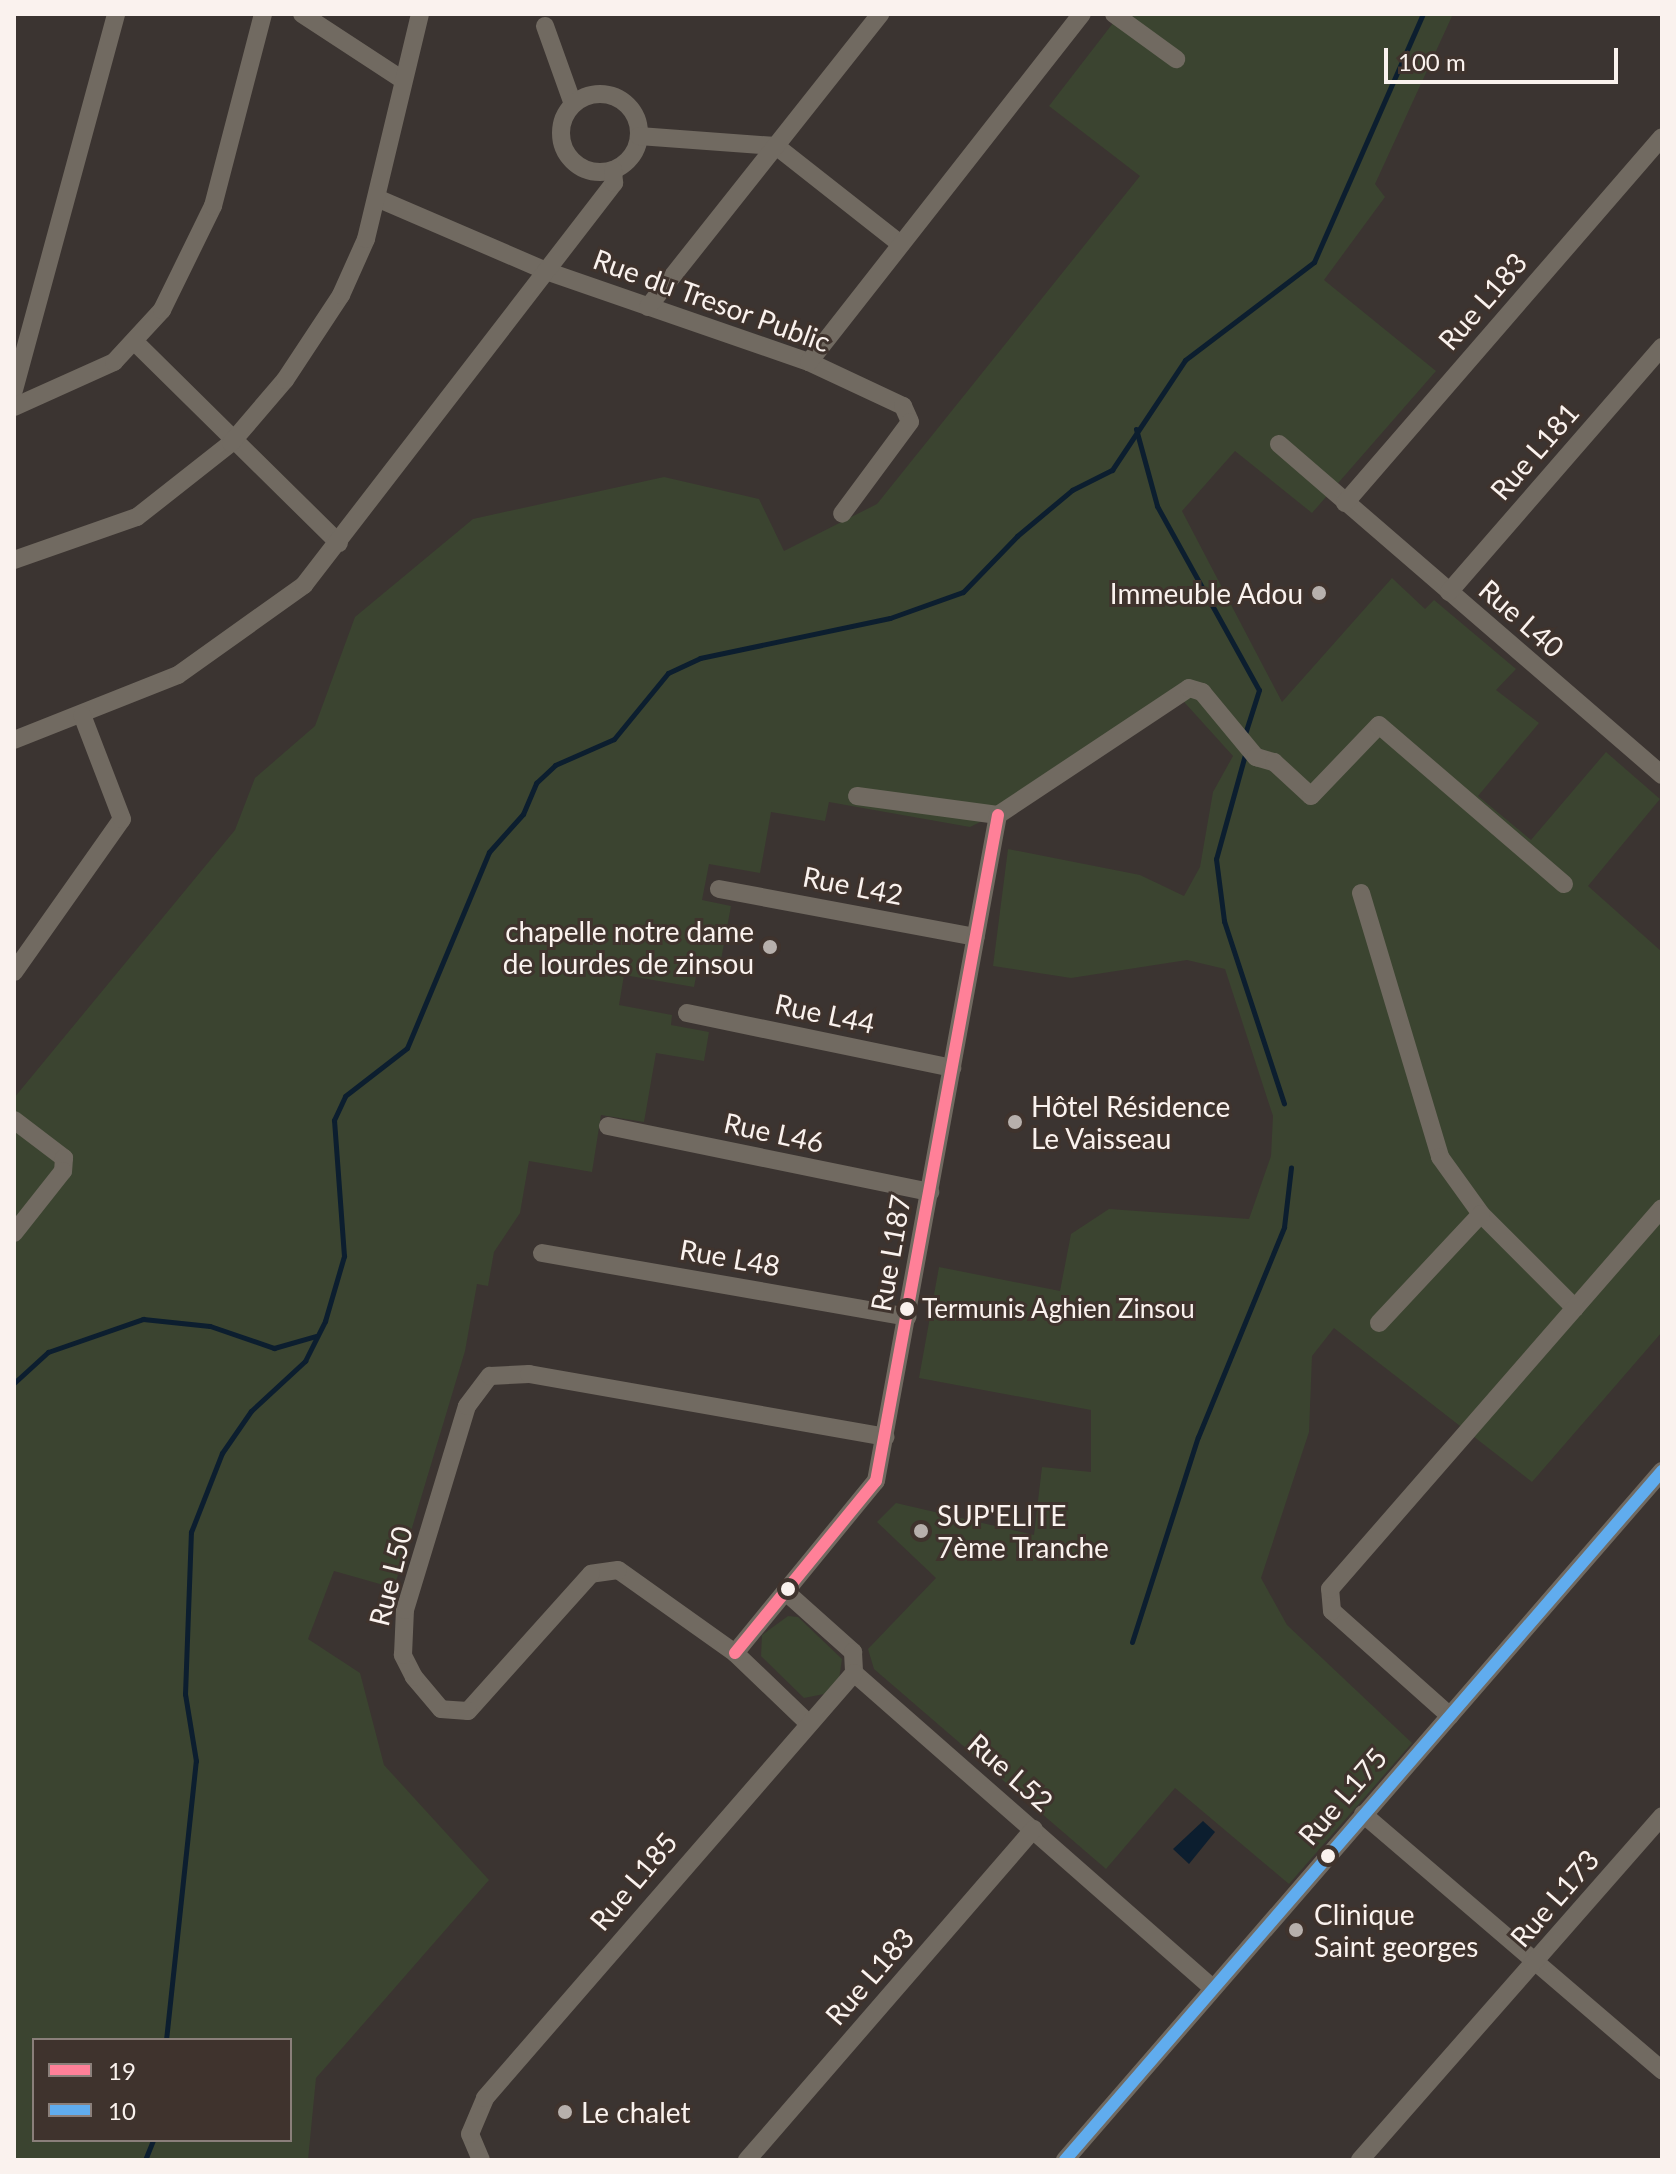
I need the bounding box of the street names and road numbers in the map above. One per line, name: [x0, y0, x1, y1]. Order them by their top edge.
street label: Rue du Tresor Public: [588, 241, 836, 359]
street label: Rue L183: [1431, 246, 1533, 356]
street label: Rue L181: [1483, 396, 1585, 506]
street label: Rue L40: [1473, 572, 1571, 664]
street label: Rue L42: [800, 859, 906, 911]
street label: Rue L44: [772, 986, 878, 1040]
street label: Rue L46: [721, 1105, 827, 1159]
street label: Rue L187: [863, 1192, 917, 1314]
street label: Rue L48: [677, 1232, 783, 1282]
street label: Rue L50: [361, 1523, 419, 1629]
street label: Rue L52: [962, 1726, 1060, 1818]
street label: Rue L175: [1291, 1741, 1393, 1851]
street label: Rue L185: [582, 1825, 684, 1937]
street label: Rue L173: [1503, 1843, 1605, 1953]
street label: Rue L183: [818, 1921, 920, 2031]

